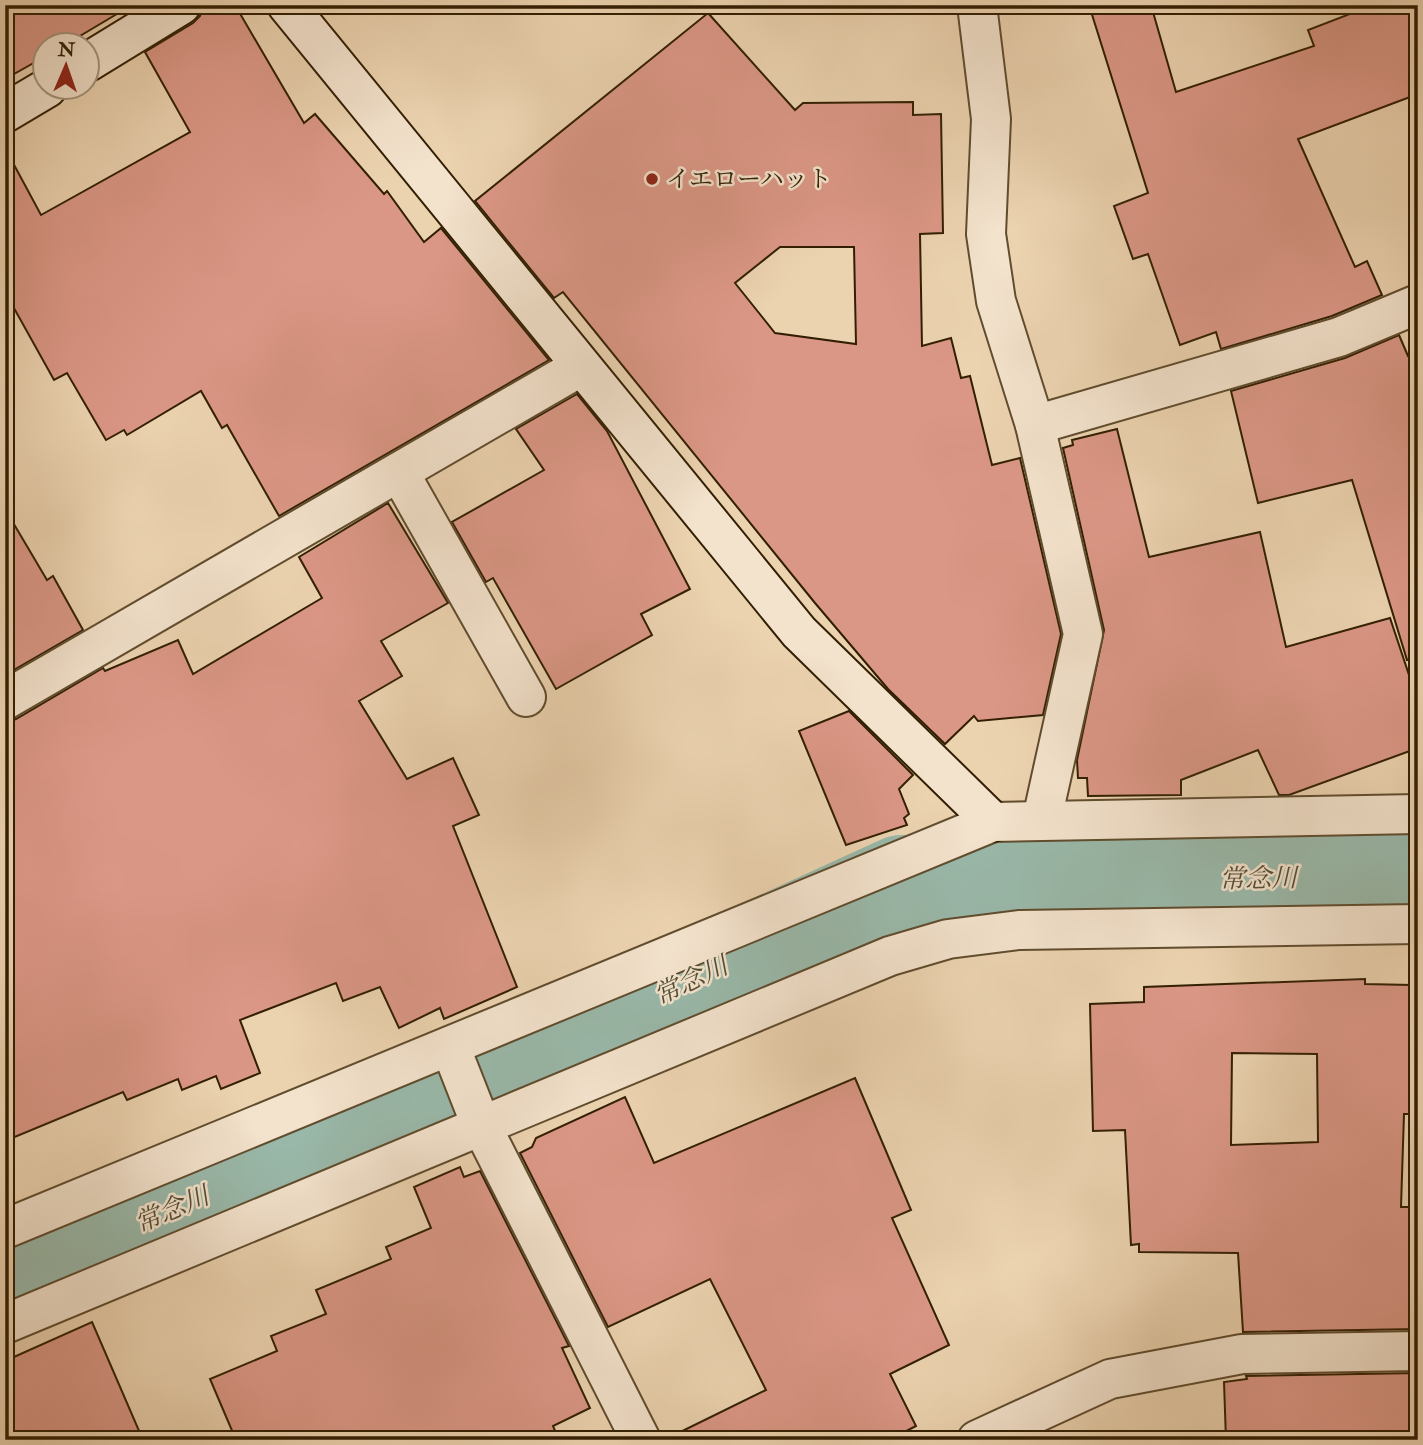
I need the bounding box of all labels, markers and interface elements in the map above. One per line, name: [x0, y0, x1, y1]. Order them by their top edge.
north arrow: [32, 32, 102, 102]
text: N: [57, 38, 76, 62]
place label: イエローハット: [666, 164, 832, 195]
marker: イエローハット: [644, 171, 660, 187]
water label: 常念川: [1219, 862, 1300, 896]
water label: 常念川: [649, 949, 736, 1012]
water label: 常念川: [130, 1179, 217, 1240]

